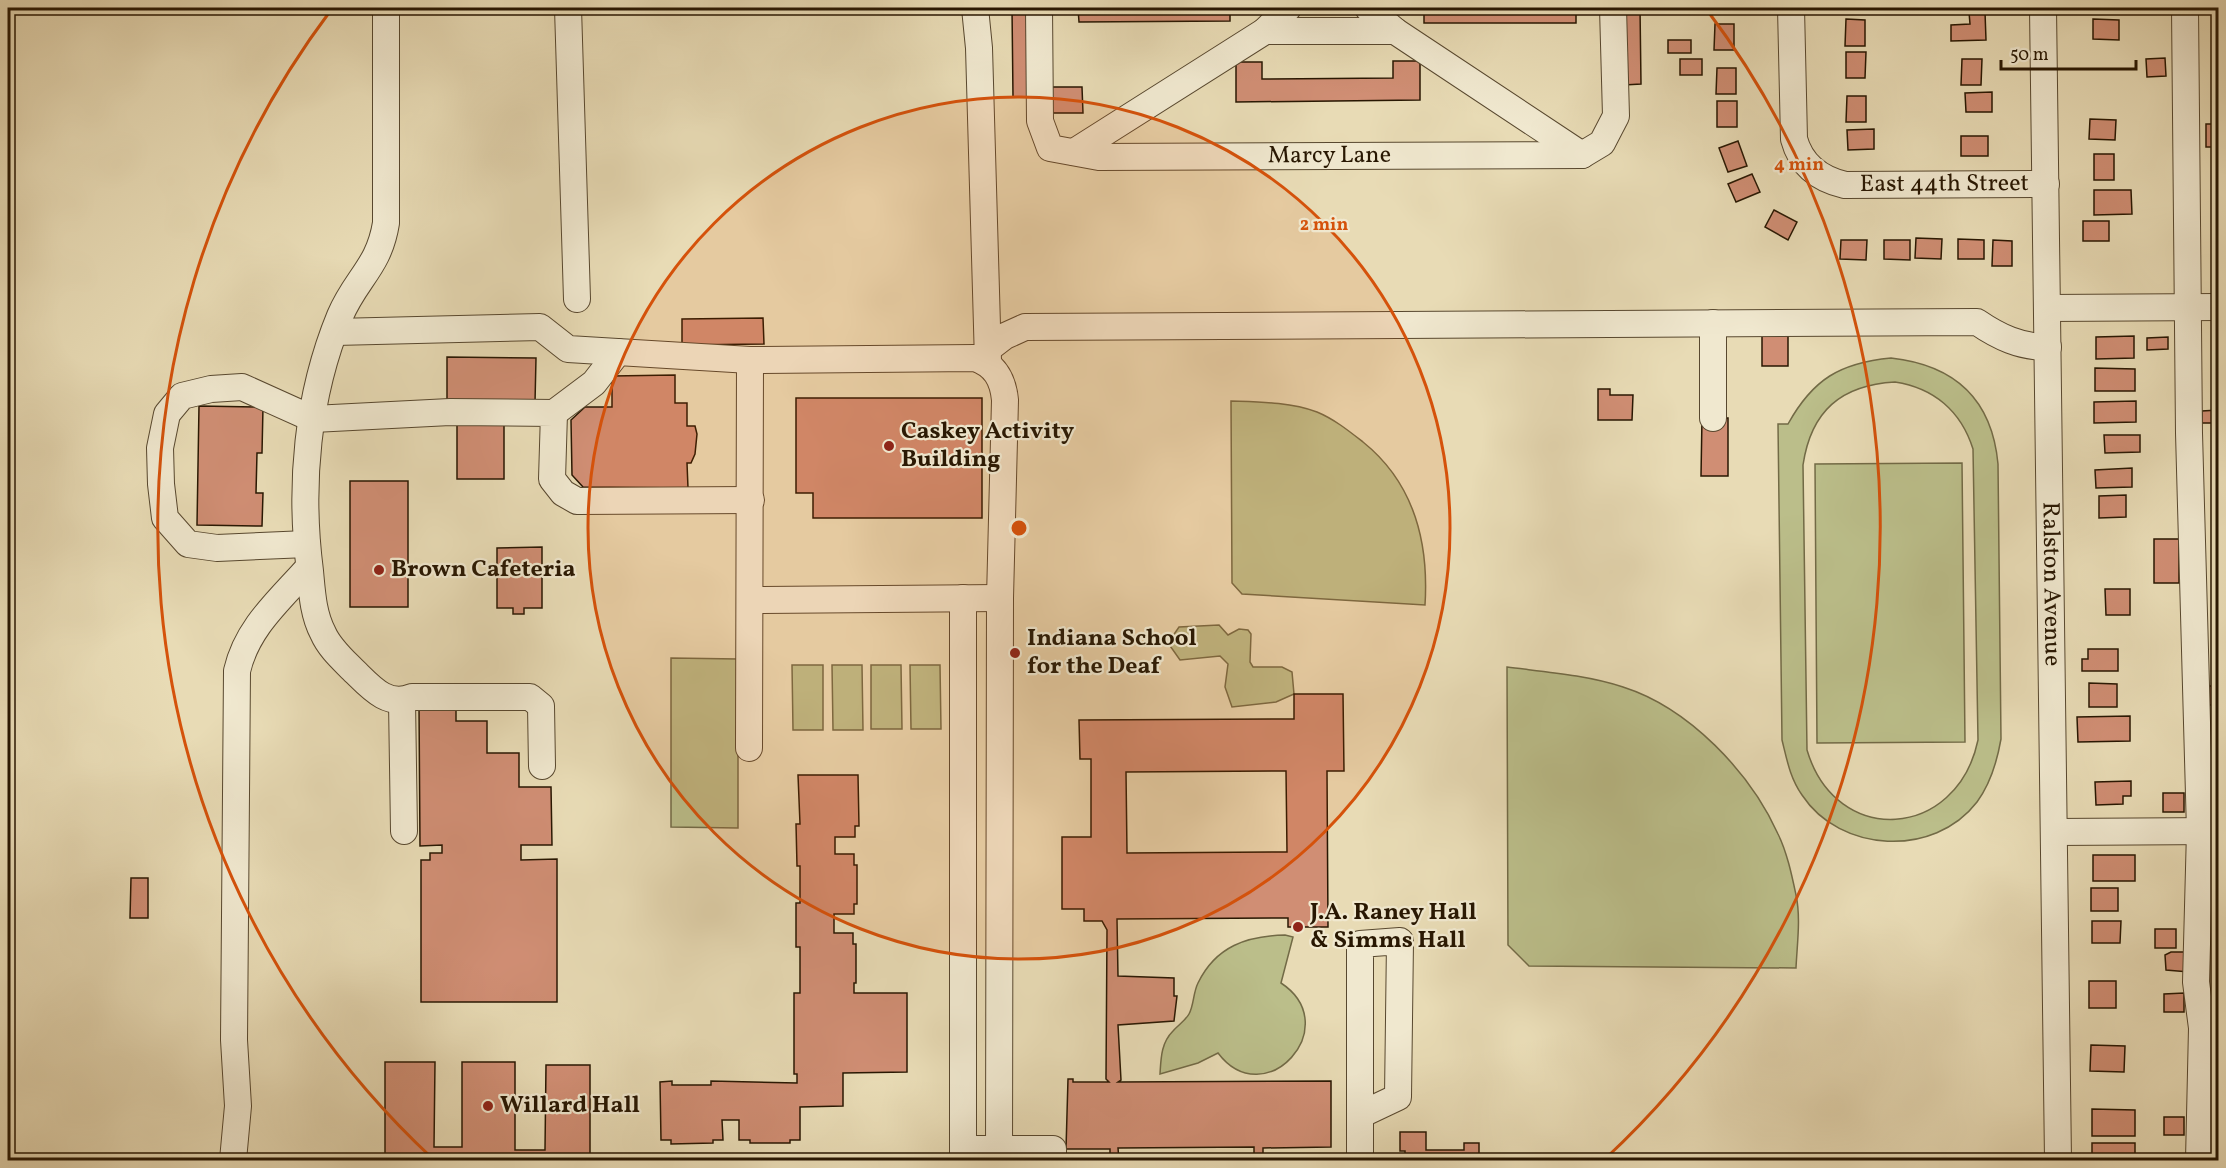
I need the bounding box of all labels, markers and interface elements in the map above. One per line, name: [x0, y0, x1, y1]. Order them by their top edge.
scale bar: [2001, 33, 2136, 71]
text: 50 m: [2010, 43, 2049, 68]
street label: Marcy Lane: [1268, 139, 1391, 173]
text: 4 min: [1774, 153, 1824, 178]
street label: East 44th Street: [1860, 167, 2029, 202]
text: 2 min: [1300, 213, 1348, 238]
place label: Caskey Activity Building: [901, 415, 1075, 477]
marker: Caskey Activity Building: [882, 439, 896, 453]
street label: Ralston Avenue: [2032, 501, 2069, 666]
centre of rings: [1009, 518, 1029, 538]
place label: Brown Cafeteria: [391, 553, 576, 587]
marker: Brown Cafeteria: [372, 563, 386, 577]
place label: Indiana School for the Deaf: [1027, 622, 1197, 684]
marker: Indiana School for the Deaf: [1008, 646, 1022, 660]
place label: J.A. Raney Hall & Simms Hall: [1309, 896, 1477, 958]
marker: J.A. Raney Hall & Simms Hall: [1291, 920, 1305, 934]
place label: Willard Hall: [500, 1089, 640, 1123]
marker: Willard Hall: [481, 1099, 495, 1113]

